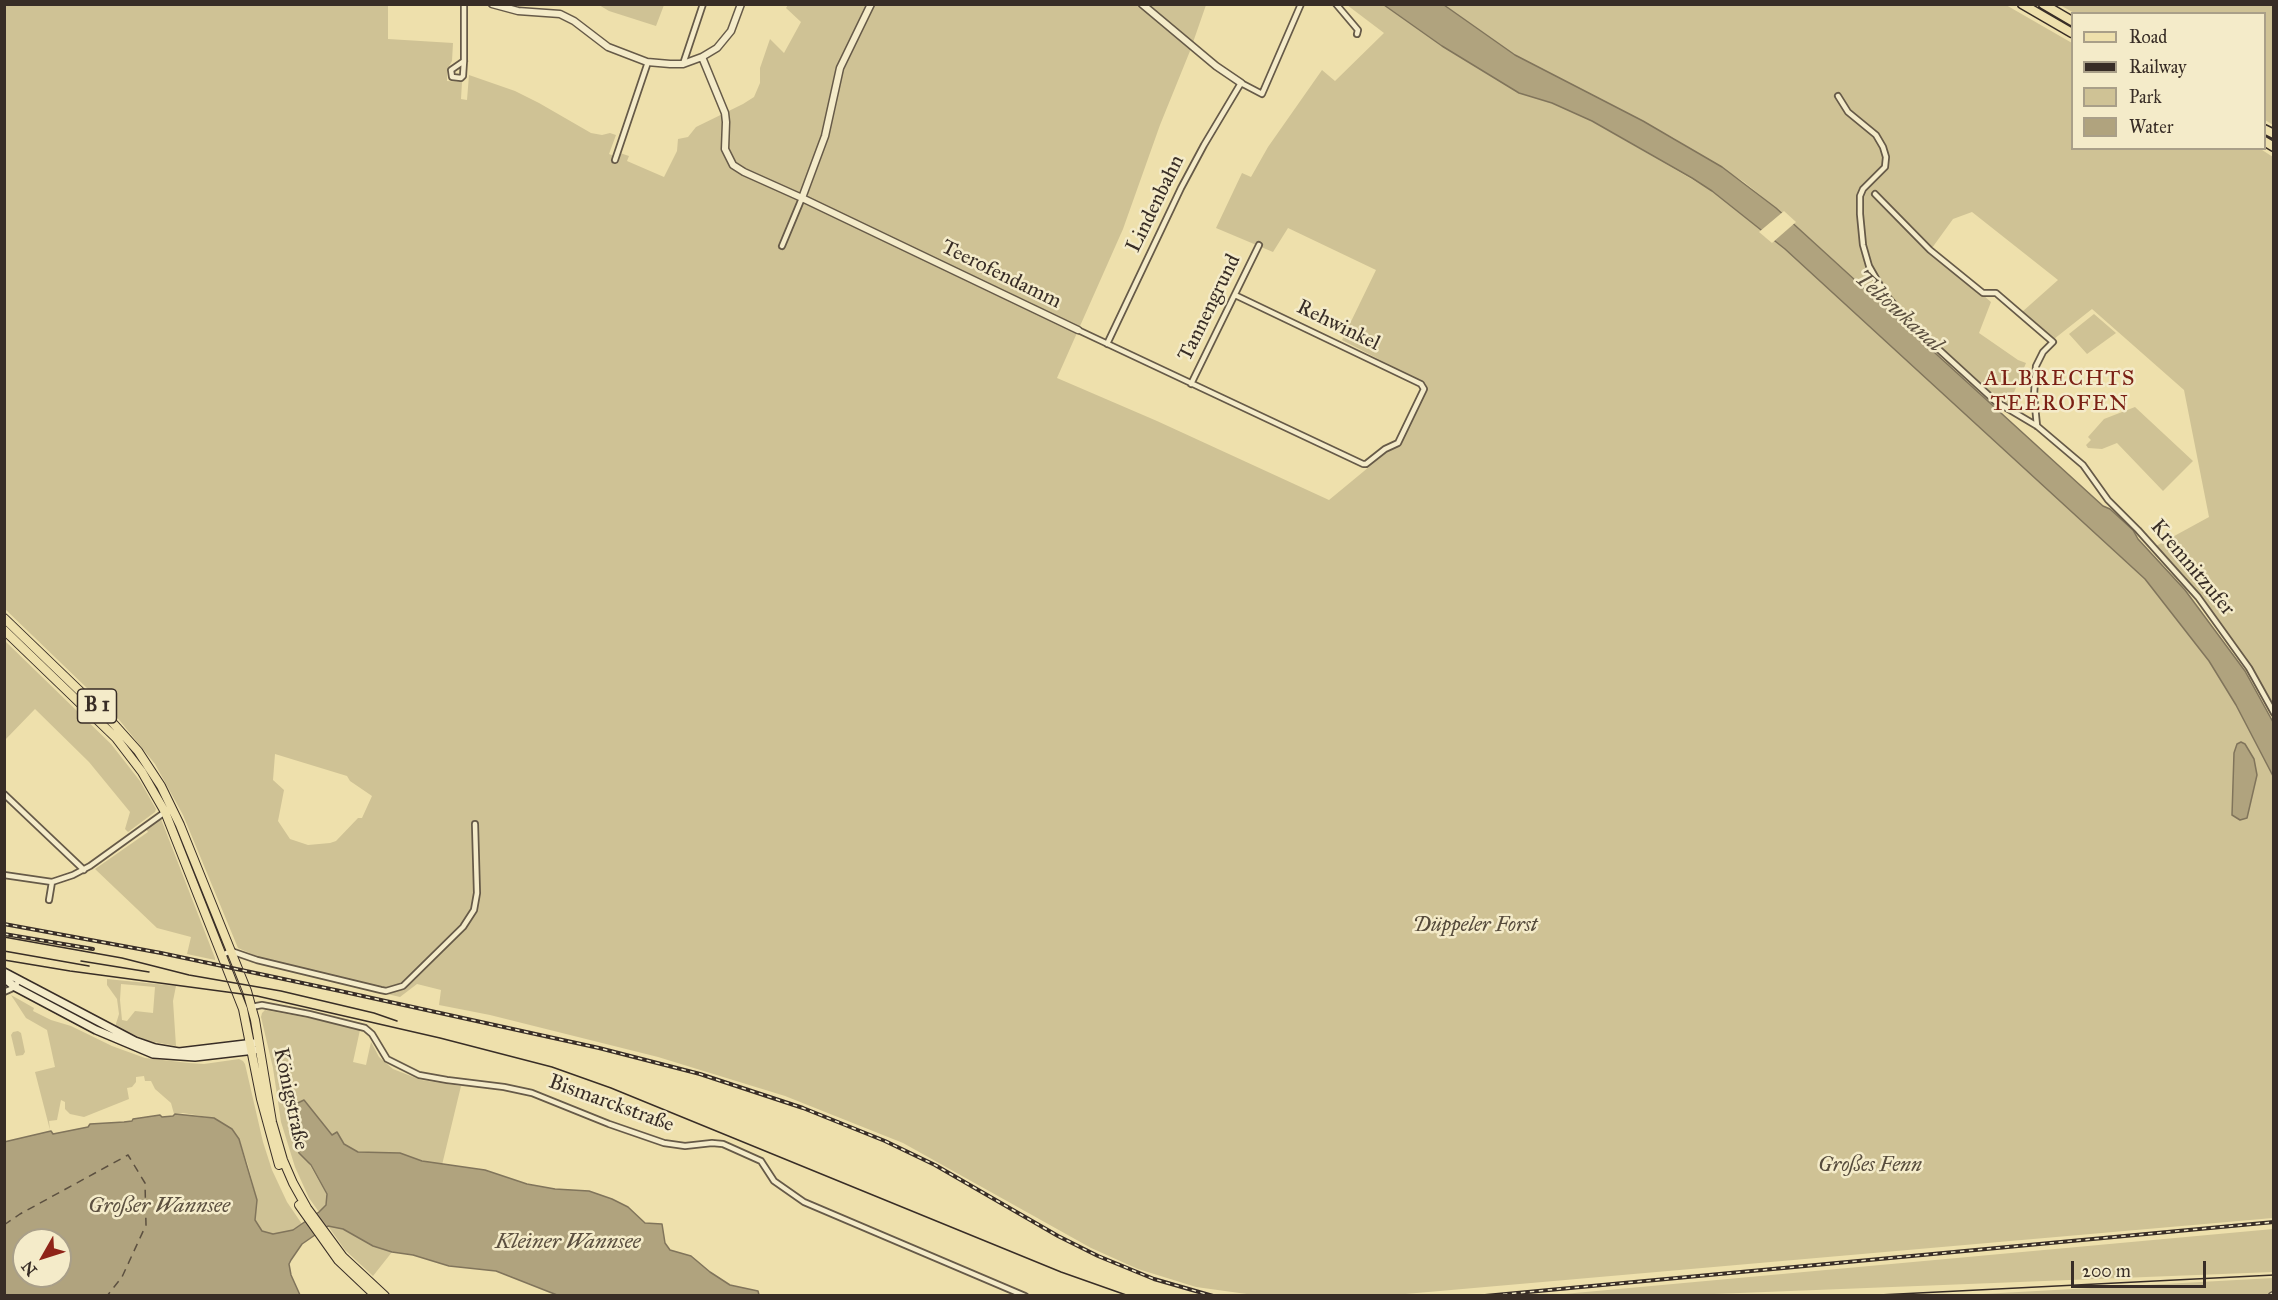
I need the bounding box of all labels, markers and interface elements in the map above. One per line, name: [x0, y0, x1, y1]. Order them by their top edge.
legend: [2071, 12, 2266, 150]
text: Road: [2129, 26, 2167, 48]
text: Railway: [2129, 56, 2186, 78]
text: Park: [2129, 86, 2162, 108]
text: Water: [2129, 116, 2173, 138]
street label: Lindenbahn: [1122, 151, 1190, 257]
street label: Teerofendamm: [937, 235, 1065, 315]
street label: Tannengrund: [1173, 250, 1247, 366]
water label: Teltowkanal: [1849, 266, 1947, 358]
street label: Rehwinkel: [1292, 295, 1384, 357]
district label: ALBRECHTS TEEROFEN: [1984, 367, 2136, 418]
street label: Kremnitzufer: [2144, 515, 2240, 621]
road number: B 1: [78, 689, 116, 723]
park label: Düppeler Forst: [1413, 913, 1537, 939]
street label: Königstraße: [267, 1046, 313, 1152]
street label: Bismarckstraße: [545, 1070, 677, 1138]
park label: Großes Fenn: [1818, 1153, 1922, 1179]
water label: Großer Wannsee: [88, 1194, 230, 1220]
north arrow: [12, 1228, 72, 1288]
water label: Kleiner Wannsee: [495, 1230, 641, 1256]
scale bar: [2074, 1249, 2209, 1287]
text: N: [18, 1257, 41, 1280]
text: 200 m: [2082, 1260, 2131, 1282]

